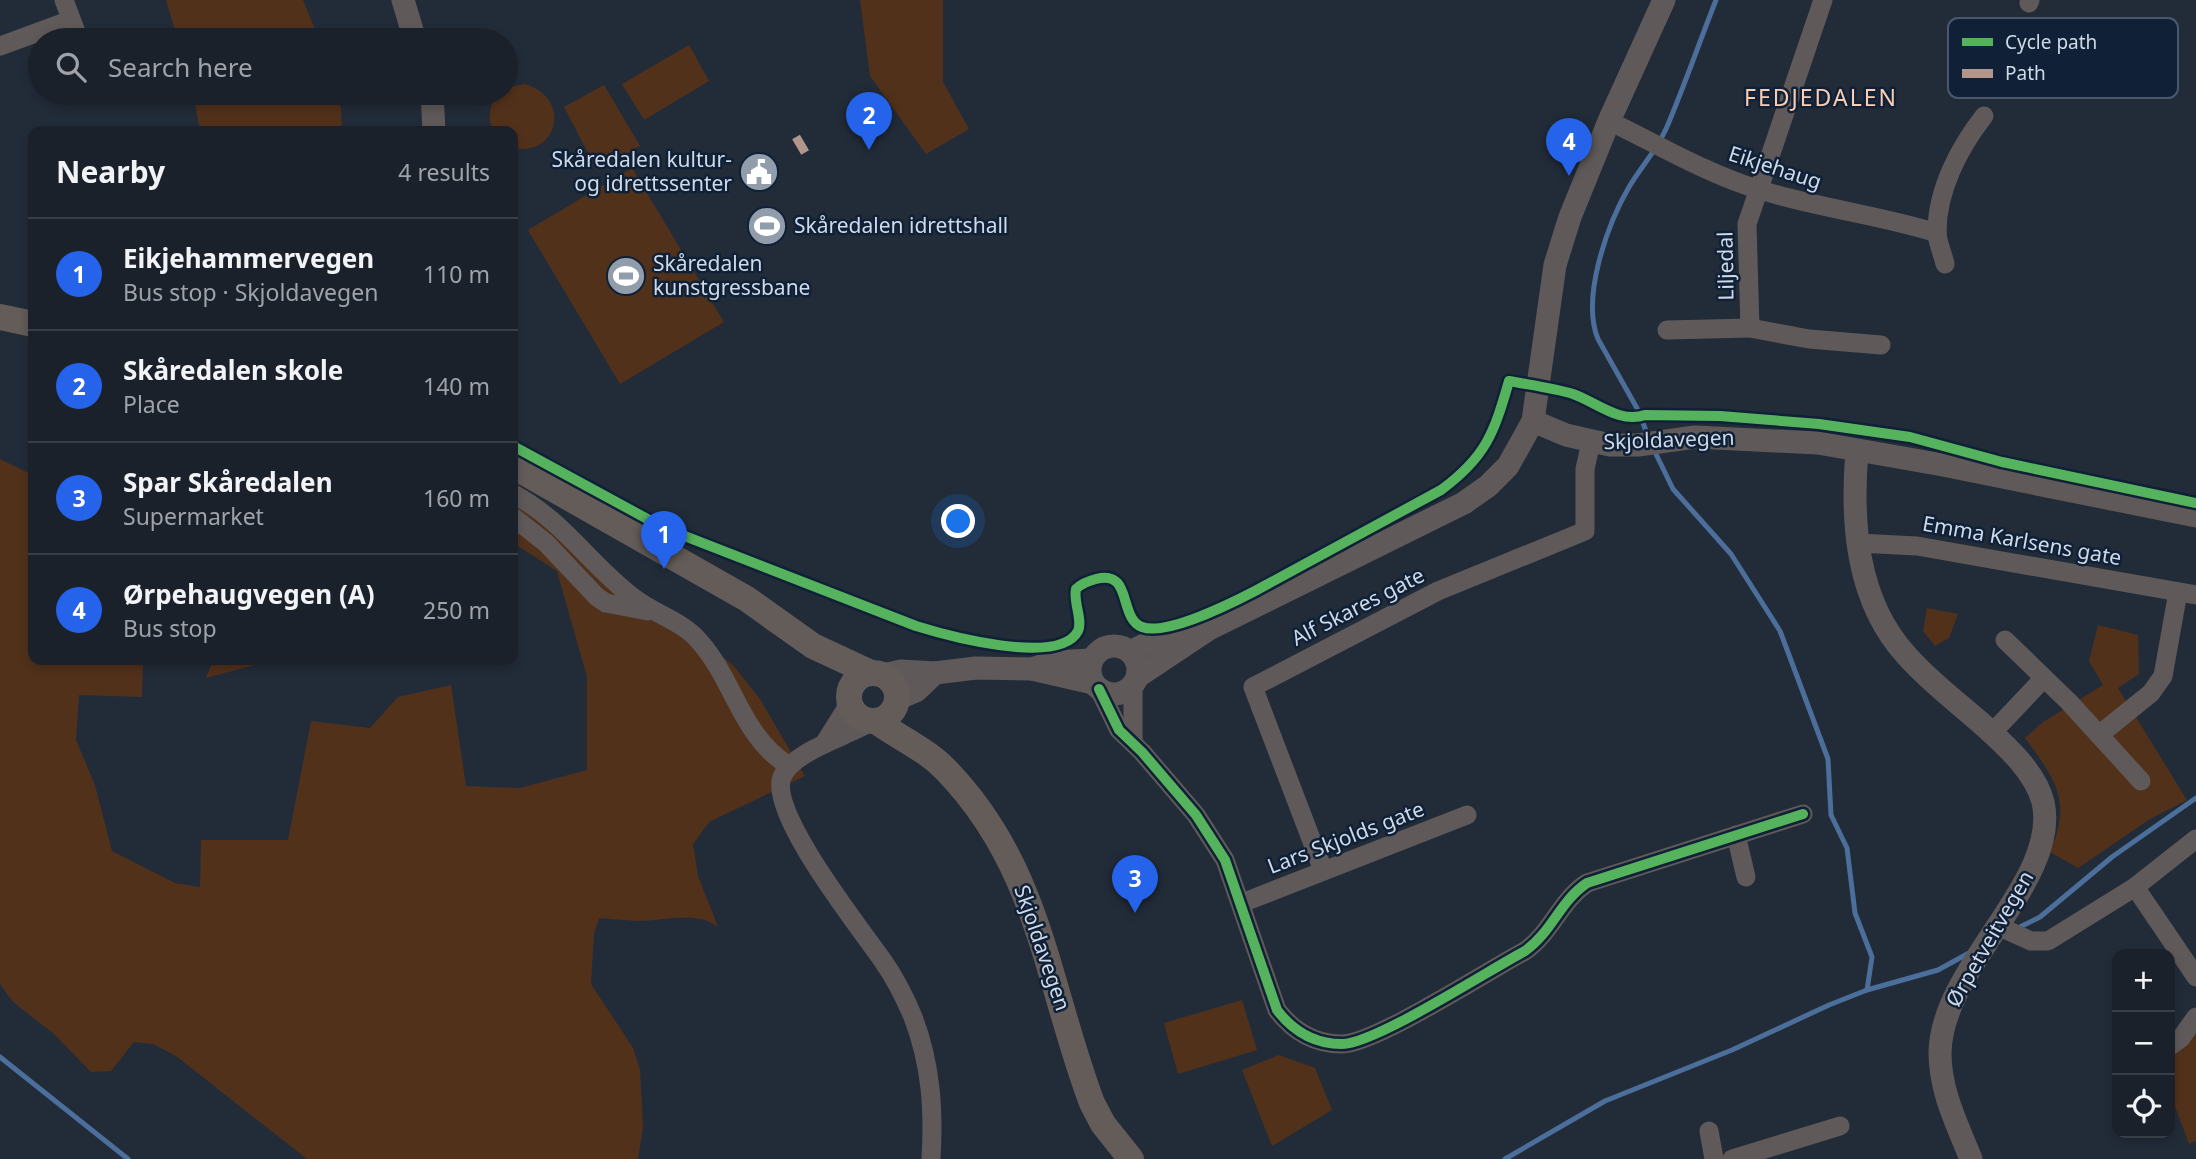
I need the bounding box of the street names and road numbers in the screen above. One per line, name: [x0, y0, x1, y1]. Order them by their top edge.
street label: Eikjehaug: [1725, 139, 1825, 195]
street label: Liljedal: [1710, 231, 1740, 301]
street label: Skjoldavegen: [1603, 423, 1735, 455]
street label: Emma Karlsens gate: [1920, 509, 2124, 571]
street label: Alf Skares gate: [1286, 561, 1429, 652]
street label: Lars Skjolds gate: [1263, 794, 1428, 880]
street label: Ørpetveitvegen: [1939, 865, 2040, 1012]
street label: Skjoldavegen: [1008, 881, 1078, 1014]

